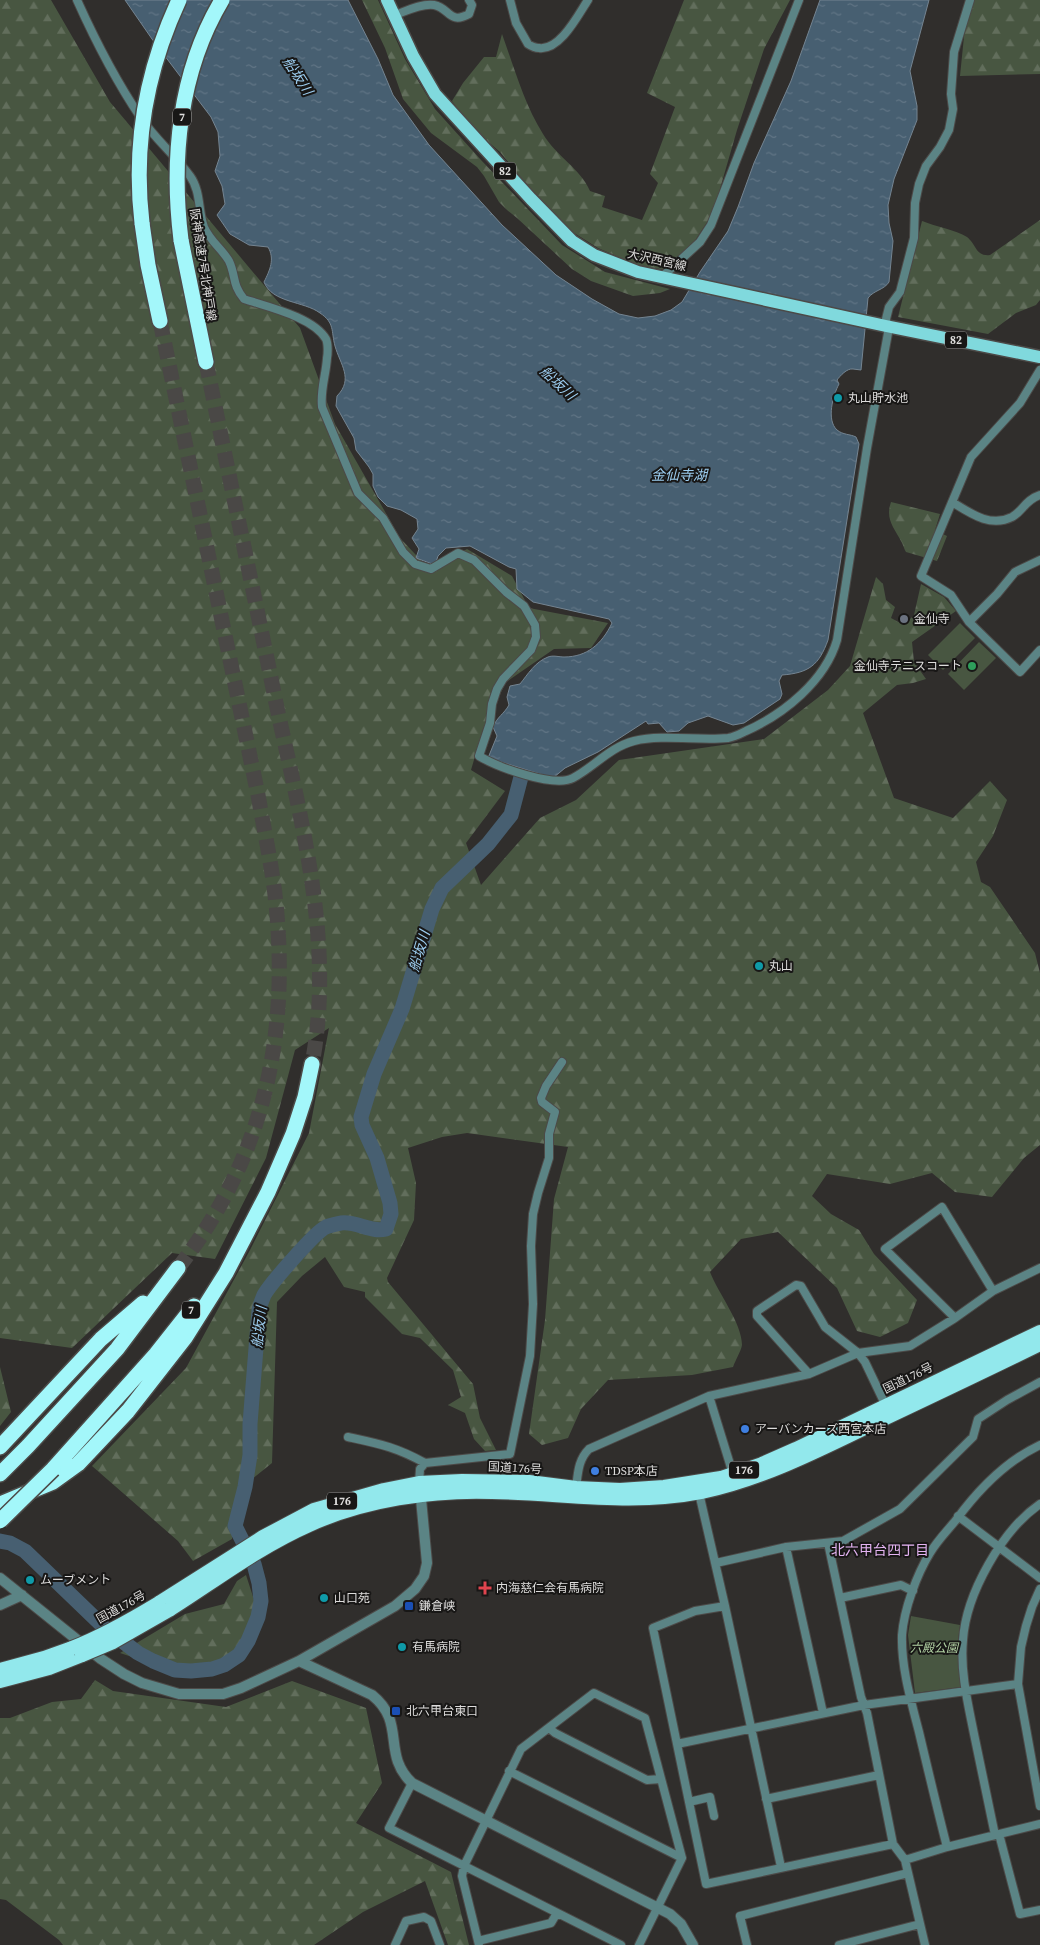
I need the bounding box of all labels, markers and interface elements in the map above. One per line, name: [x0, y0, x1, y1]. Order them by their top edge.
water label: 船坂川: [278, 53, 319, 101]
road number: 7: [173, 108, 191, 125]
road number: 82: [494, 162, 516, 180]
street label: 阪神高速7号北神戸線: [186, 207, 220, 323]
street label: 大沢西宮線: [626, 245, 688, 275]
road number: 82: [945, 332, 967, 348]
water label: 船坂川: [536, 361, 582, 406]
place label: 丸山貯水池: [848, 390, 908, 406]
marker: 丸山貯水池: [832, 392, 844, 404]
water label: 金仙寺湖: [651, 465, 709, 485]
place label: 金仙寺: [914, 611, 950, 627]
marker: 金仙寺: [898, 613, 910, 625]
place label: 金仙寺テニスコート: [854, 658, 962, 674]
marker: 金仙寺テニスコート: [966, 660, 978, 672]
water label: 船坂川: [404, 926, 435, 974]
place label: 丸山: [769, 958, 793, 974]
marker: 丸山: [753, 960, 765, 972]
road number: 7: [182, 1302, 200, 1318]
water label: 船坂川: [247, 1303, 272, 1349]
street label: 国道176号: [880, 1359, 936, 1397]
place label: アーバンカーズ西宮本店: [755, 1421, 886, 1437]
marker: アーバンカーズ西宮本店: [739, 1423, 751, 1435]
street label: 国道176号: [488, 1459, 542, 1477]
road number: 176: [729, 1462, 759, 1478]
place label: TDSP本店: [605, 1463, 658, 1479]
marker: TDSP本店: [589, 1465, 601, 1477]
road number: 176: [327, 1492, 357, 1510]
district label: 北六甲台四丁目: [831, 1540, 929, 1560]
place label: ムーブメント: [40, 1572, 111, 1588]
marker: ムーブメント: [24, 1574, 36, 1586]
place label: 内海慈仁会有馬病院: [496, 1580, 604, 1596]
marker: 内海慈仁会有馬病院: [478, 1581, 492, 1595]
street label: 国道176号: [93, 1587, 149, 1627]
place label: 山口苑: [334, 1590, 370, 1606]
marker: 山口苑: [318, 1592, 330, 1604]
place label: 鎌倉峡: [419, 1598, 455, 1614]
marker: 鎌倉峡: [403, 1600, 415, 1612]
place label: 有馬病院: [412, 1639, 460, 1655]
park label: 六殿公園: [910, 1640, 960, 1656]
marker: 有馬病院: [396, 1641, 408, 1653]
place label: 北六甲台東口: [406, 1703, 478, 1719]
marker: 北六甲台東口: [390, 1705, 402, 1717]

